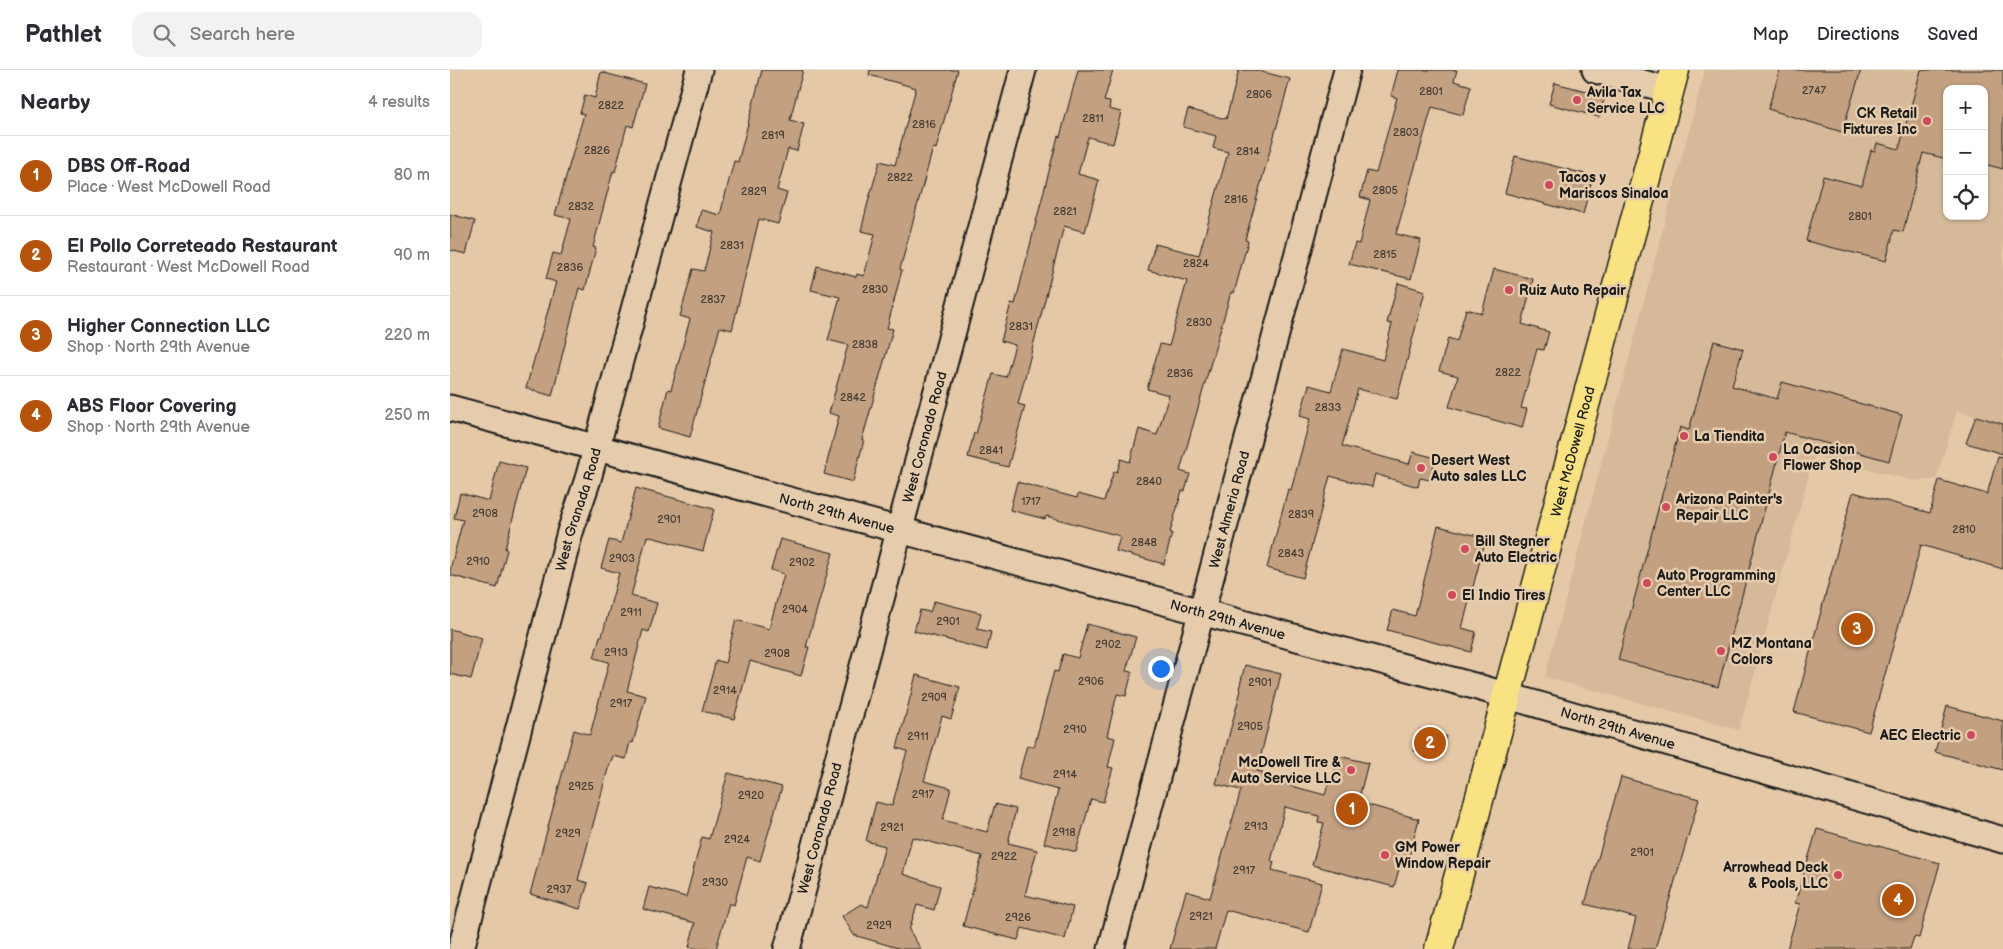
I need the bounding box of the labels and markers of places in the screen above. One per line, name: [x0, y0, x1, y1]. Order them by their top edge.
place label: Avila Tax Service LLC: [1586, 84, 1665, 117]
marker: Avila Tax Service LLC: [1571, 94, 1583, 106]
place label: CK Retail Fixtures Inc: [1843, 105, 1917, 138]
marker: CK Retail Fixtures Inc: [1921, 115, 1933, 127]
place label: Tacos y Mariscos Sinaloa: [1559, 169, 1669, 202]
marker: Tacos y Mariscos Sinaloa: [1543, 179, 1555, 191]
place label: Ruiz Auto Repair: [1519, 282, 1626, 299]
marker: Ruiz Auto Repair: [1503, 284, 1515, 296]
place label: La Tiendita: [1694, 428, 1765, 445]
marker: La Tiendita: [1678, 430, 1690, 442]
place label: La Ocasion Flower Shop: [1783, 441, 1862, 474]
marker: La Ocasion Flower Shop: [1767, 451, 1779, 463]
place label: Desert West Auto sales LLC: [1430, 452, 1527, 485]
marker: Desert West Auto sales LLC: [1415, 462, 1427, 474]
place label: Arizona Painter's Repair LLC: [1675, 491, 1783, 524]
marker: Arizona Painter's Repair LLC: [1660, 501, 1672, 513]
place label: Bill Stegner Auto Electric: [1474, 533, 1557, 566]
marker: Bill Stegner Auto Electric: [1459, 543, 1471, 555]
place label: Auto Programming Center LLC: [1656, 567, 1776, 600]
marker: Auto Programming Center LLC: [1641, 577, 1653, 589]
place label: El Indio Tires: [1462, 587, 1546, 604]
marker: El Indio Tires: [1446, 589, 1458, 601]
pin: 3: [1841, 610, 1873, 648]
place label: MZ Montana Colors: [1731, 635, 1812, 668]
marker: MZ Montana Colors: [1715, 645, 1727, 657]
pin: 2: [1414, 724, 1446, 762]
place label: AEC Electric: [1879, 727, 1961, 744]
marker: AEC Electric: [1965, 729, 1977, 741]
place label: McDowell Tire & Auto Service LLC: [1230, 754, 1341, 787]
marker: McDowell Tire & Auto Service LLC: [1345, 764, 1357, 776]
pin: 1: [1336, 790, 1368, 828]
place label: GM Power Window Repair: [1395, 839, 1491, 872]
marker: GM Power Window Repair: [1379, 849, 1391, 861]
place label: Arrowhead Deck & Pools, LLC: [1722, 859, 1829, 892]
marker: Arrowhead Deck & Pools, LLC: [1832, 869, 1844, 881]
pin: 4: [1882, 881, 1914, 919]

